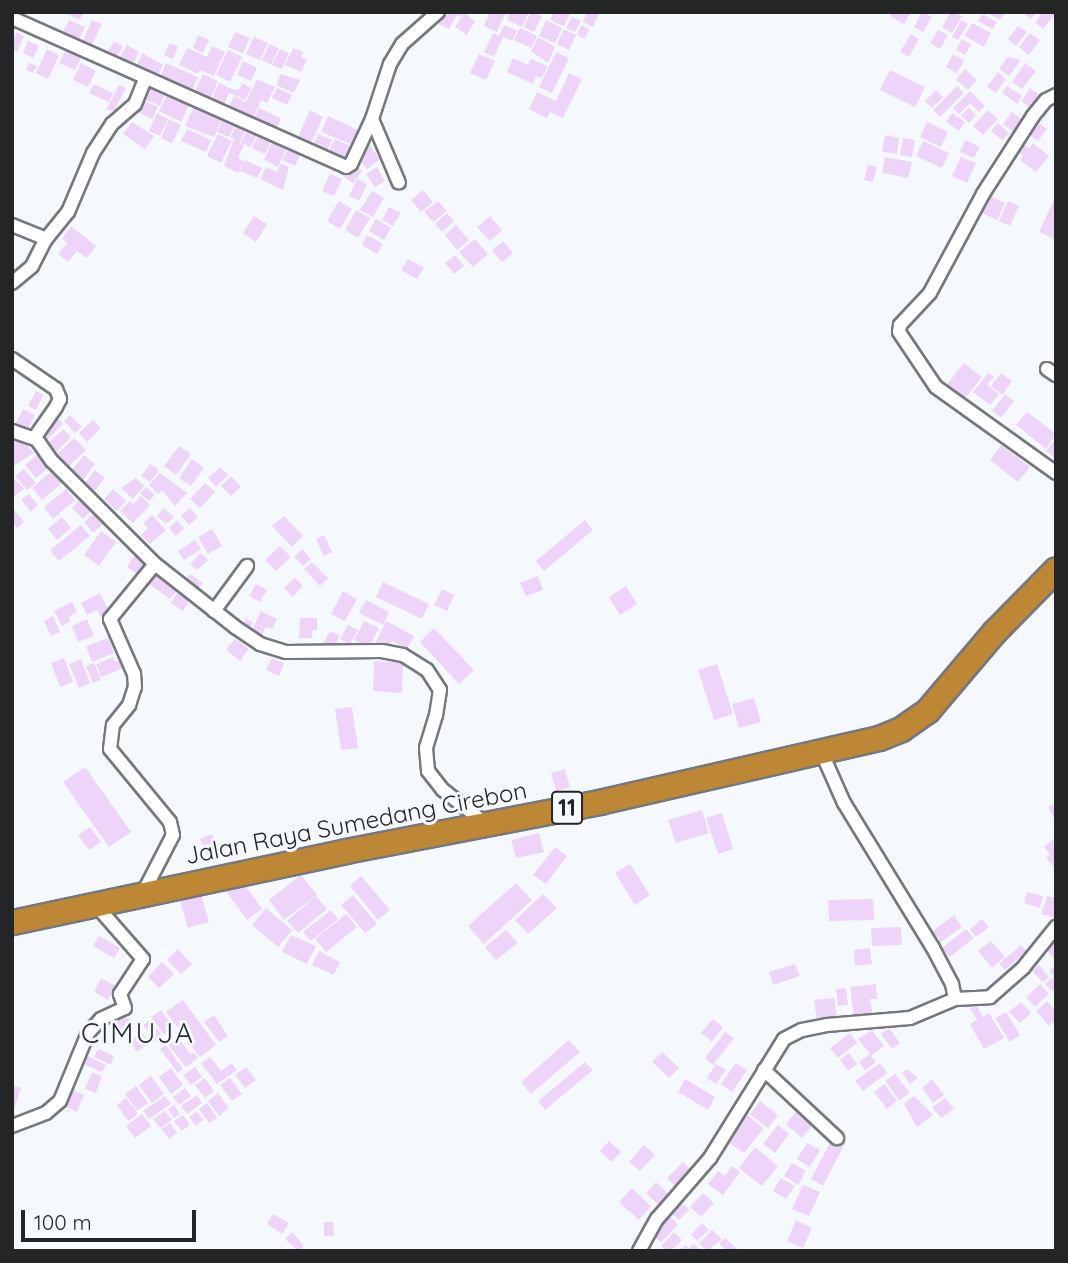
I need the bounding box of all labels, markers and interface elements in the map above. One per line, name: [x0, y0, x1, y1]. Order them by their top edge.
street label: Jalan Raya Sumedang Cirebon: [183, 776, 529, 870]
road number: 11: [550, 788, 584, 828]
district label: CIMUJA: [82, 1016, 194, 1050]
scale bar: [24, 1196, 200, 1240]
text: 100 m: [34, 1209, 92, 1235]

